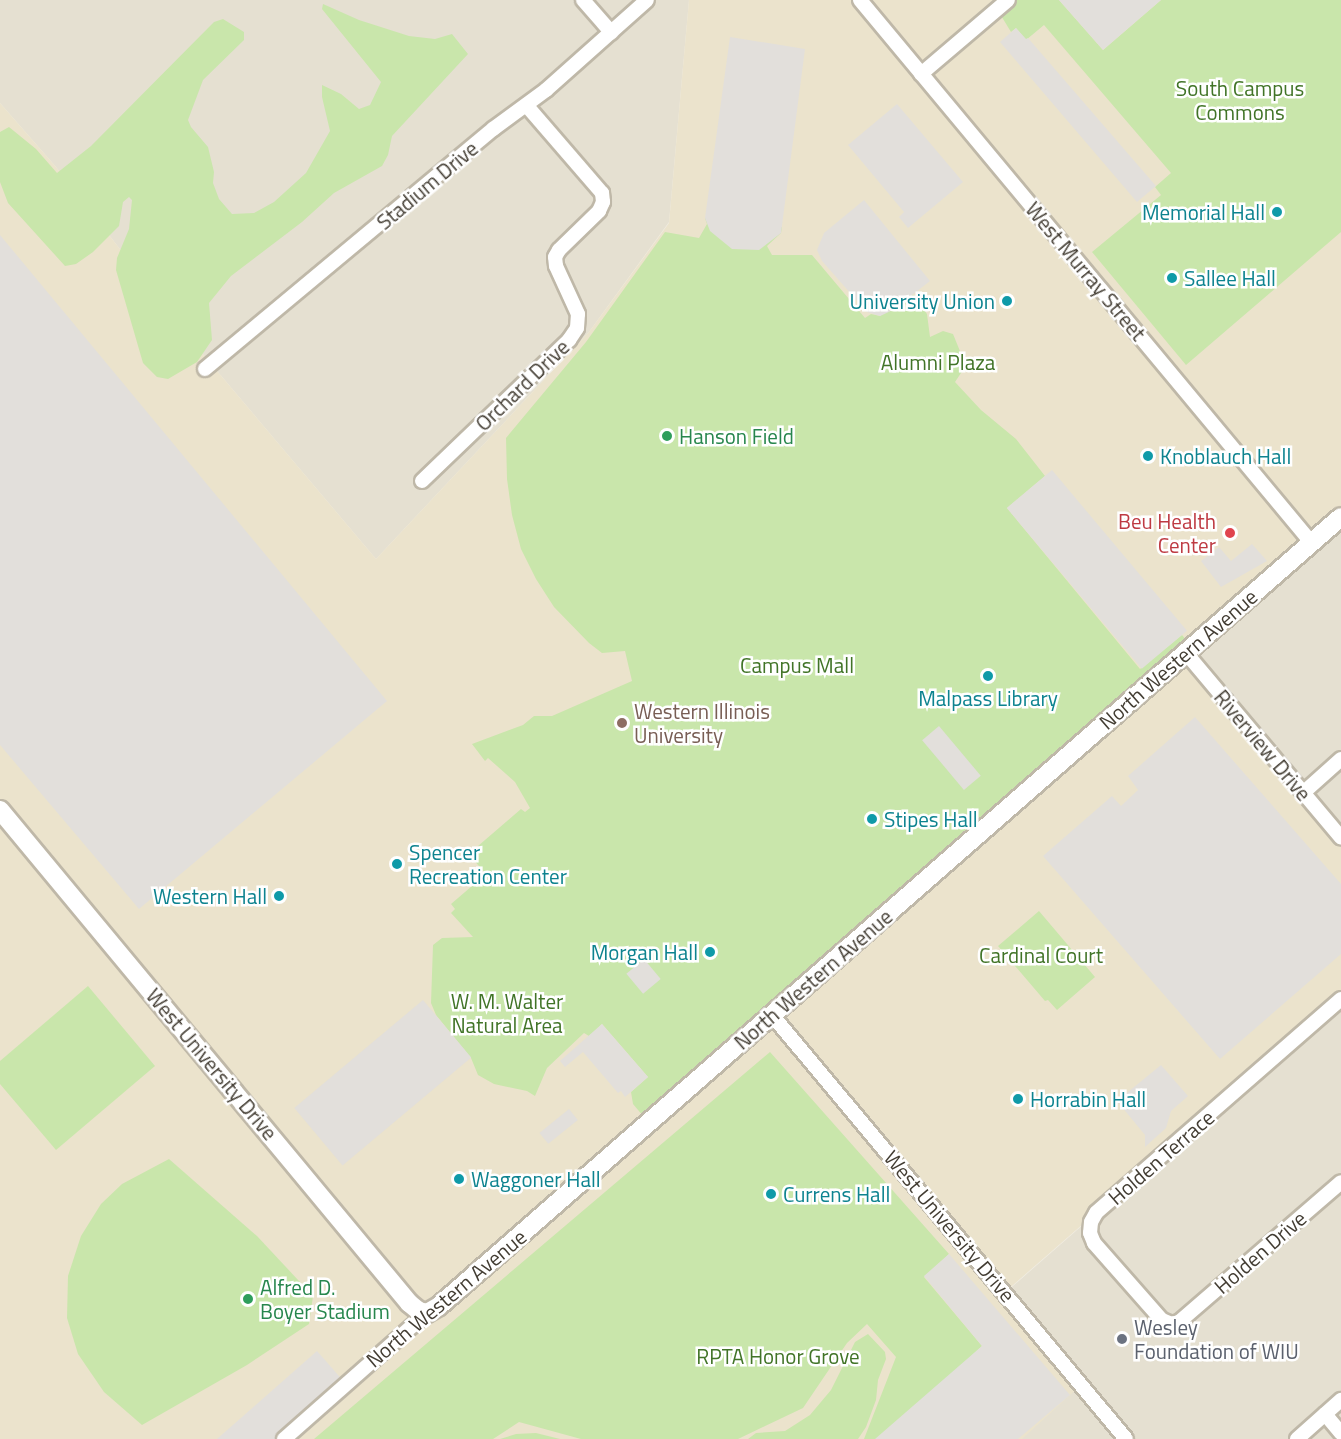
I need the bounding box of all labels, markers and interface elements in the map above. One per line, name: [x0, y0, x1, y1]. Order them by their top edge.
park label: South Campus Commons: [1176, 75, 1304, 125]
street label: Stadium Drive: [371, 135, 483, 235]
street label: West Murray Street: [1021, 197, 1151, 345]
place label: Memorial Hall: [1142, 199, 1265, 225]
marker: Memorial Hall: [1270, 205, 1284, 219]
place label: Sallee Hall: [1184, 265, 1276, 291]
marker: Sallee Hall: [1165, 271, 1179, 285]
place label: University Union: [850, 288, 995, 314]
marker: University Union: [1000, 294, 1014, 308]
street label: Orchard Drive: [470, 334, 574, 436]
park label: Alumni Plaza: [881, 349, 995, 375]
place label: Hanson Field: [679, 423, 794, 449]
marker: Hanson Field: [660, 429, 674, 443]
place label: Knoblauch Hall: [1160, 443, 1291, 469]
marker: Knoblauch Hall: [1141, 449, 1155, 463]
place label: Beu Health Center: [1118, 508, 1216, 558]
marker: Beu Health Center: [1221, 524, 1239, 542]
street label: North Western Avenue: [1094, 584, 1262, 734]
park label: Campus Mall: [740, 652, 854, 678]
marker: Malpass Library: [981, 669, 995, 683]
street label: Riverview Drive: [1209, 684, 1317, 806]
place label: Malpass Library: [918, 685, 1058, 711]
place label: Western Illinois University: [634, 698, 770, 748]
marker: Western Illinois University: [615, 716, 629, 730]
place label: Stipes Hall: [884, 806, 978, 832]
marker: Stipes Hall: [865, 812, 879, 826]
place label: Spencer Recreation Center: [409, 839, 567, 889]
marker: Spencer Recreation Center: [390, 857, 404, 871]
place label: Western Hall: [153, 883, 267, 909]
marker: Western Hall: [272, 889, 286, 903]
street label: North Western Avenue: [729, 904, 897, 1054]
place label: Morgan Hall: [591, 939, 698, 965]
park label: Cardinal Court: [979, 942, 1103, 968]
marker: Morgan Hall: [703, 945, 717, 959]
street label: West University Drive: [141, 983, 283, 1145]
park label: W. M. Walter Natural Area: [451, 988, 563, 1038]
place label: Horrabin Hall: [1030, 1086, 1146, 1112]
marker: Horrabin Hall: [1011, 1092, 1025, 1106]
street label: Holden Terrace: [1103, 1104, 1219, 1210]
street label: West University Drive: [879, 1145, 1021, 1307]
place label: Waggoner Hall: [471, 1166, 601, 1192]
marker: Waggoner Hall: [452, 1172, 466, 1186]
place label: Currens Hall: [783, 1181, 890, 1207]
marker: Currens Hall: [764, 1187, 778, 1201]
street label: Holden Drive: [1209, 1205, 1311, 1299]
street label: North Western Avenue: [361, 1224, 531, 1372]
place label: Alfred D. Boyer Stadium: [260, 1274, 390, 1324]
marker: Alfred D. Boyer Stadium: [241, 1292, 255, 1306]
place label: Wesley Foundation of WIU: [1134, 1314, 1299, 1364]
marker: Wesley Foundation of WIU: [1115, 1332, 1129, 1346]
park label: RPTA Honor Grove: [696, 1343, 860, 1369]

